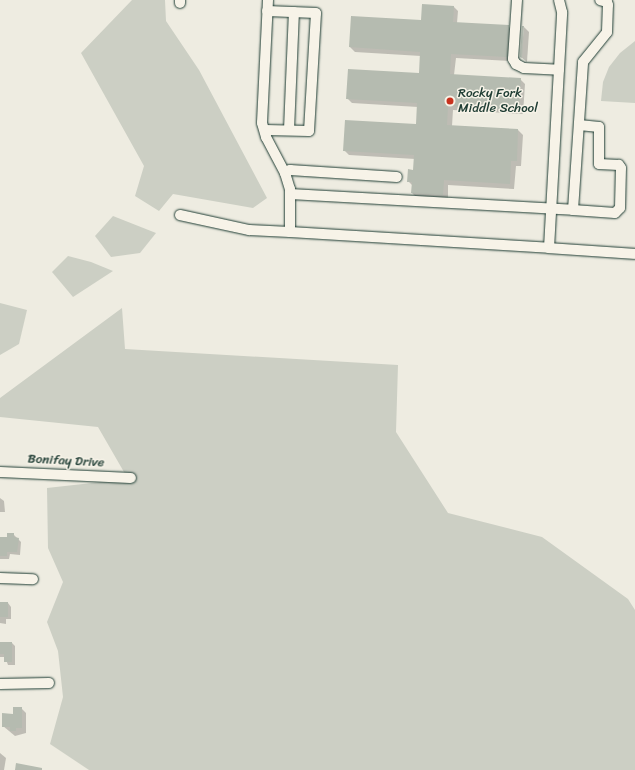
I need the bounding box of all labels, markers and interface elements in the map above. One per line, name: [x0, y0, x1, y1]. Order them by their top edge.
place label: Rocky Fork Middle School: [458, 86, 538, 117]
marker: Rocky Fork Middle School: [445, 96, 455, 106]
street label: Bonifay Drive: [27, 451, 105, 471]

